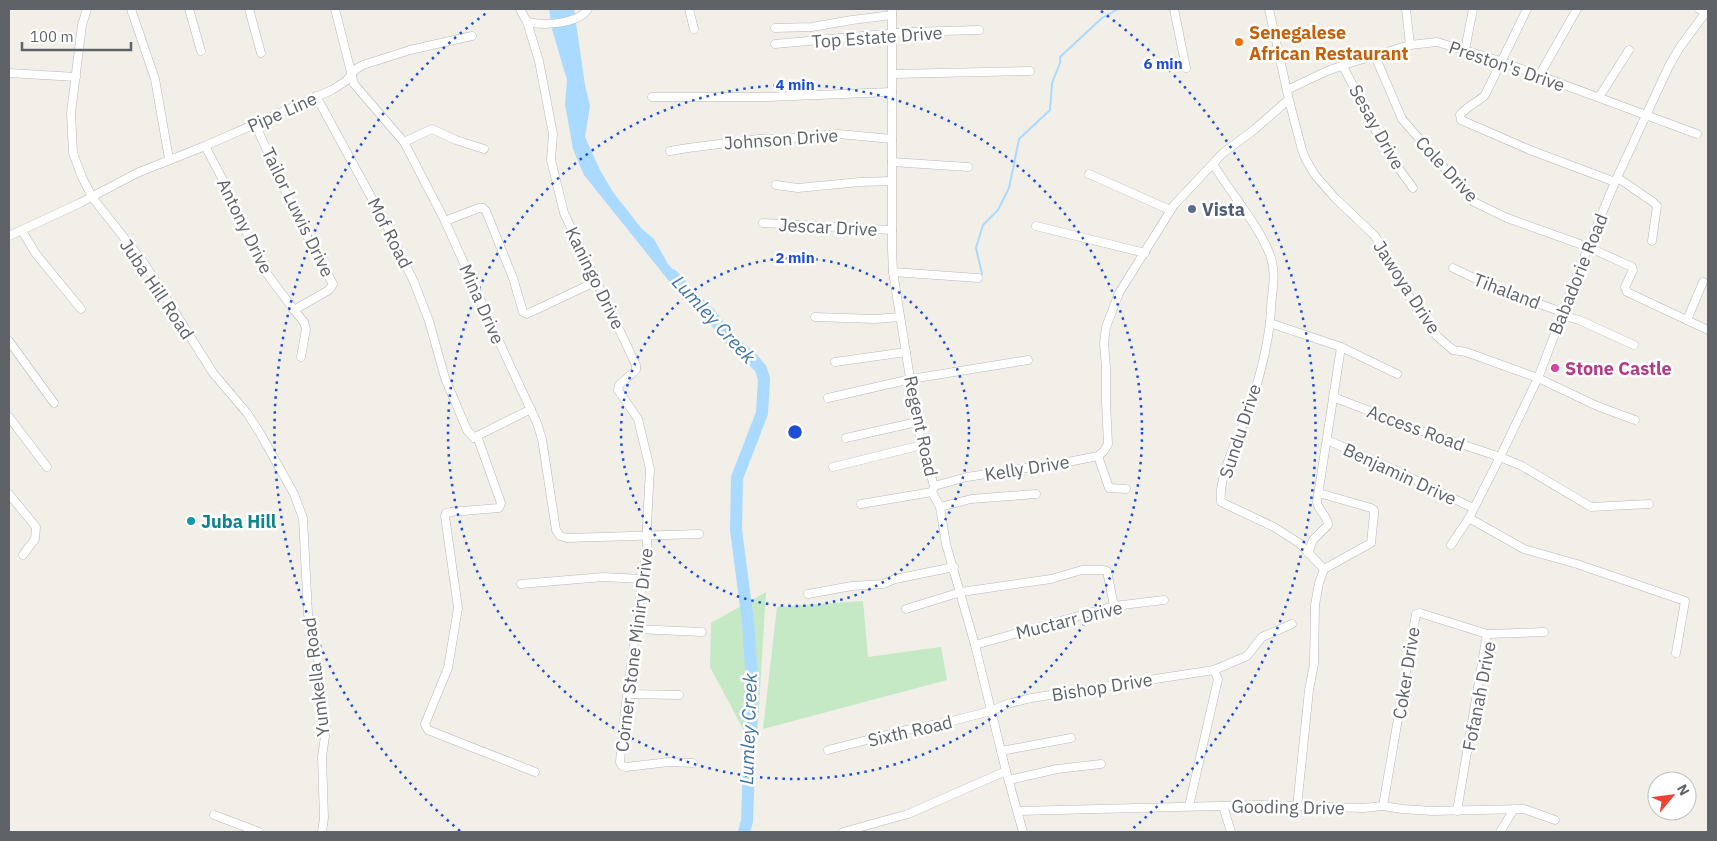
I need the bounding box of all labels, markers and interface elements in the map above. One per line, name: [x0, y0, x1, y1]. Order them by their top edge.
scale bar: [22, 20, 131, 52]
street label: Top Estate Drive: [811, 21, 943, 53]
place label: Senegalese African Restaurant: [1249, 21, 1409, 65]
text: 100 m: [30, 27, 74, 46]
street label: Preston's Drive: [1446, 35, 1568, 97]
marker: Senegalese African Restaurant: [1233, 36, 1245, 48]
text: 6 min: [1143, 54, 1183, 73]
text: 4 min: [775, 75, 815, 94]
street label: Sesay Drive: [1344, 80, 1410, 174]
street label: Pipe Line: [244, 86, 320, 137]
street label: Johnson Drive: [723, 124, 839, 154]
street label: Cole Drive: [1411, 131, 1483, 207]
street label: Tailor Luwis Drive: [257, 144, 339, 281]
street label: Antony Drive: [212, 175, 278, 278]
street label: Mof Road: [362, 194, 418, 272]
place label: Vista: [1202, 198, 1245, 221]
marker: Vista: [1186, 203, 1198, 215]
street label: Babadorie Road: [1543, 210, 1613, 338]
street label: Jescar Drive: [778, 213, 878, 241]
street label: Kaningo Drive: [560, 223, 630, 333]
street label: Juba Hill Road: [115, 234, 199, 344]
street label: Jawoya Drive: [1368, 236, 1446, 338]
text: 2 min: [775, 248, 815, 267]
street label: Mina Drive: [454, 261, 510, 348]
street label: Tihaland: [1470, 268, 1544, 314]
water label: Lumley Creek: [667, 270, 762, 369]
place label: Stone Castle: [1565, 357, 1672, 380]
marker: Stone Castle: [1549, 362, 1561, 374]
street label: Regent Road: [899, 373, 943, 479]
street label: Sundu Drive: [1214, 381, 1266, 481]
street label: Access Road: [1364, 400, 1468, 456]
centre of rings: [786, 423, 804, 441]
street label: Benjamin Drive: [1340, 438, 1460, 510]
street label: Kelly Drive: [983, 450, 1071, 486]
place label: Juba Hill: [201, 510, 277, 533]
marker: Juba Hill: [185, 515, 197, 527]
street label: Corner Stone Miniry Drive: [610, 546, 658, 753]
street label: Muctarr Drive: [1013, 596, 1125, 644]
street label: Yumkella Road: [297, 616, 335, 738]
street label: Coker Drive: [1387, 625, 1425, 721]
street label: Fofanah Drive: [1457, 639, 1501, 753]
street label: Bishop Drive: [1050, 668, 1154, 706]
water label: Lumley Creek: [734, 672, 762, 785]
street label: Sixth Road: [865, 710, 955, 752]
north arrow: [1647, 771, 1697, 821]
text: N: [1673, 781, 1694, 798]
street label: Gooding Drive: [1231, 795, 1345, 819]

